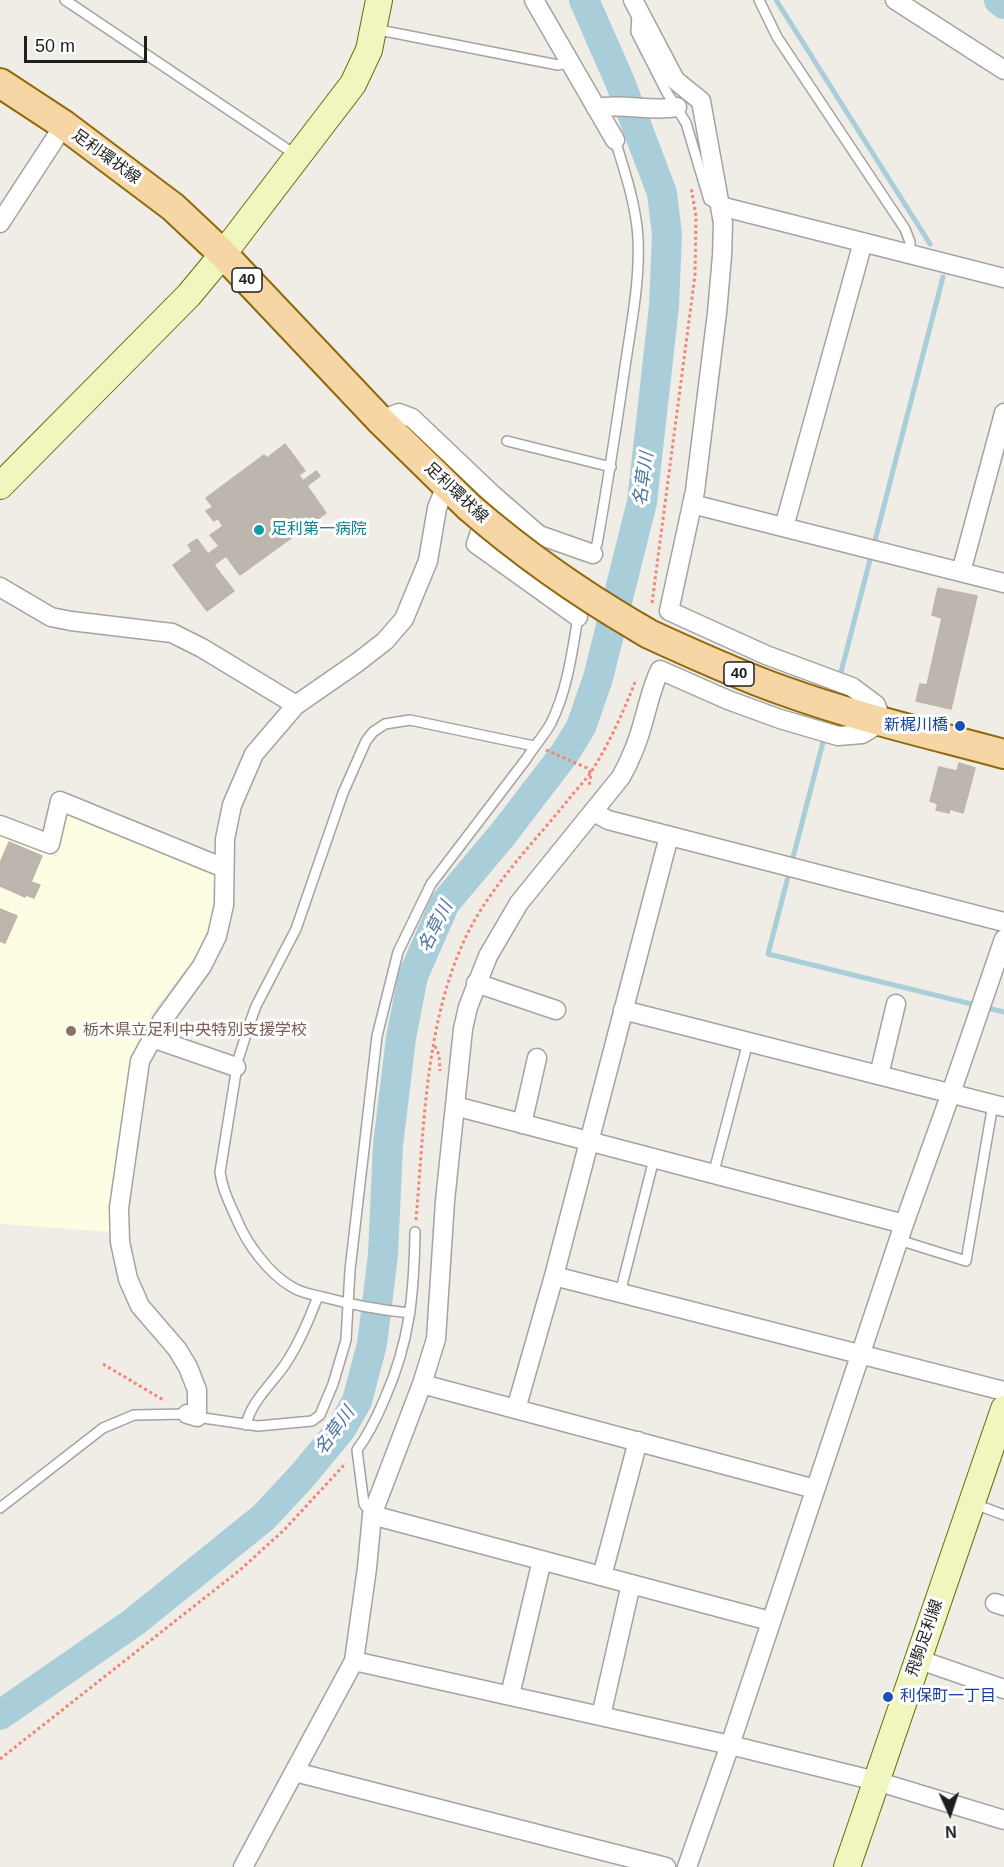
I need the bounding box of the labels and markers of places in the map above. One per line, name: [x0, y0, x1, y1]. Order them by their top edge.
place label: 足利第一病院: [271, 520, 367, 540]
marker: 足利第一病院: [252, 523, 266, 537]
place label: 新梶川橋: [884, 716, 948, 736]
marker: 新梶川橋: [953, 719, 967, 733]
place label: 栃木県立足利中央特別支援学校: [83, 1021, 307, 1041]
marker: 栃木県立足利中央特別支援学校: [64, 1024, 78, 1038]
place label: 利保町一丁目: [900, 1687, 996, 1707]
marker: 利保町一丁目: [881, 1690, 895, 1704]

